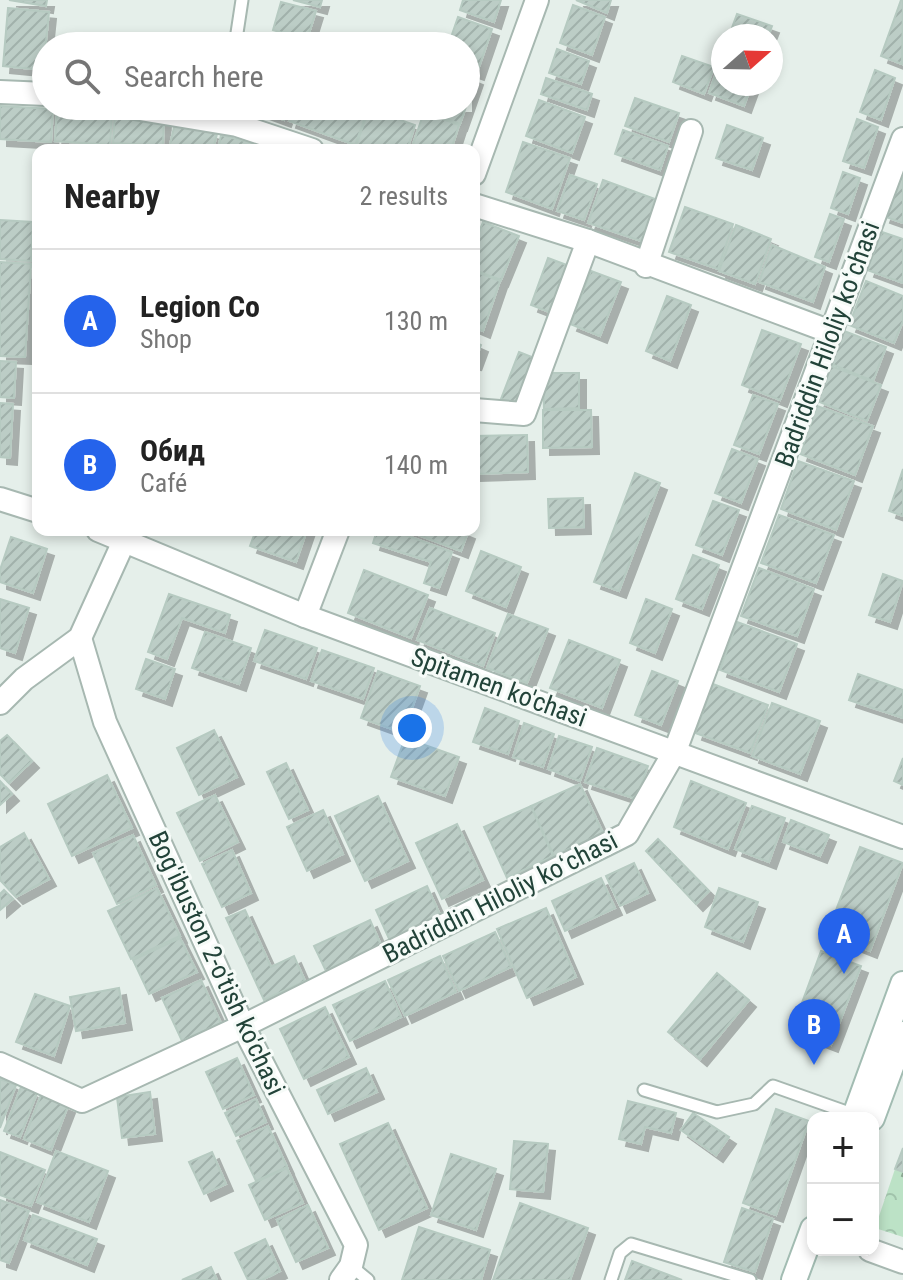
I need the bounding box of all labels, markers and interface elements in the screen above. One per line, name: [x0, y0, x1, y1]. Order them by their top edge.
north arrow: [711, 24, 783, 96]
search box: [32, 32, 480, 120]
icon: search: [60, 54, 104, 98]
text: Search here: [124, 59, 264, 94]
text: Nearby: [64, 176, 160, 216]
text: 2 results: [359, 181, 448, 211]
street label: Badriddin Hiloliy koʻchasi: [769, 217, 885, 471]
text: Legion Co: [140, 289, 260, 324]
text: A: [82, 306, 98, 336]
text: 130 m: [384, 306, 448, 336]
text: Shop: [140, 324, 192, 354]
text: Обид: [140, 433, 205, 468]
text: B: [83, 450, 97, 480]
text: 140 m: [384, 450, 448, 480]
text: Café: [140, 468, 187, 498]
street label: Spitamen ko'chasi: [407, 641, 591, 733]
your location: [392, 708, 432, 748]
street label: Badriddin Hiloliy koʻchasi: [378, 825, 622, 969]
street label: Bog'ibuston 2-o'tish ko'chasi: [143, 826, 291, 1100]
pin: A: [818, 908, 870, 974]
pin: B: [788, 999, 840, 1065]
map controls: [807, 1112, 879, 1256]
button: +: [807, 1112, 879, 1184]
button: −: [807, 1184, 879, 1256]

